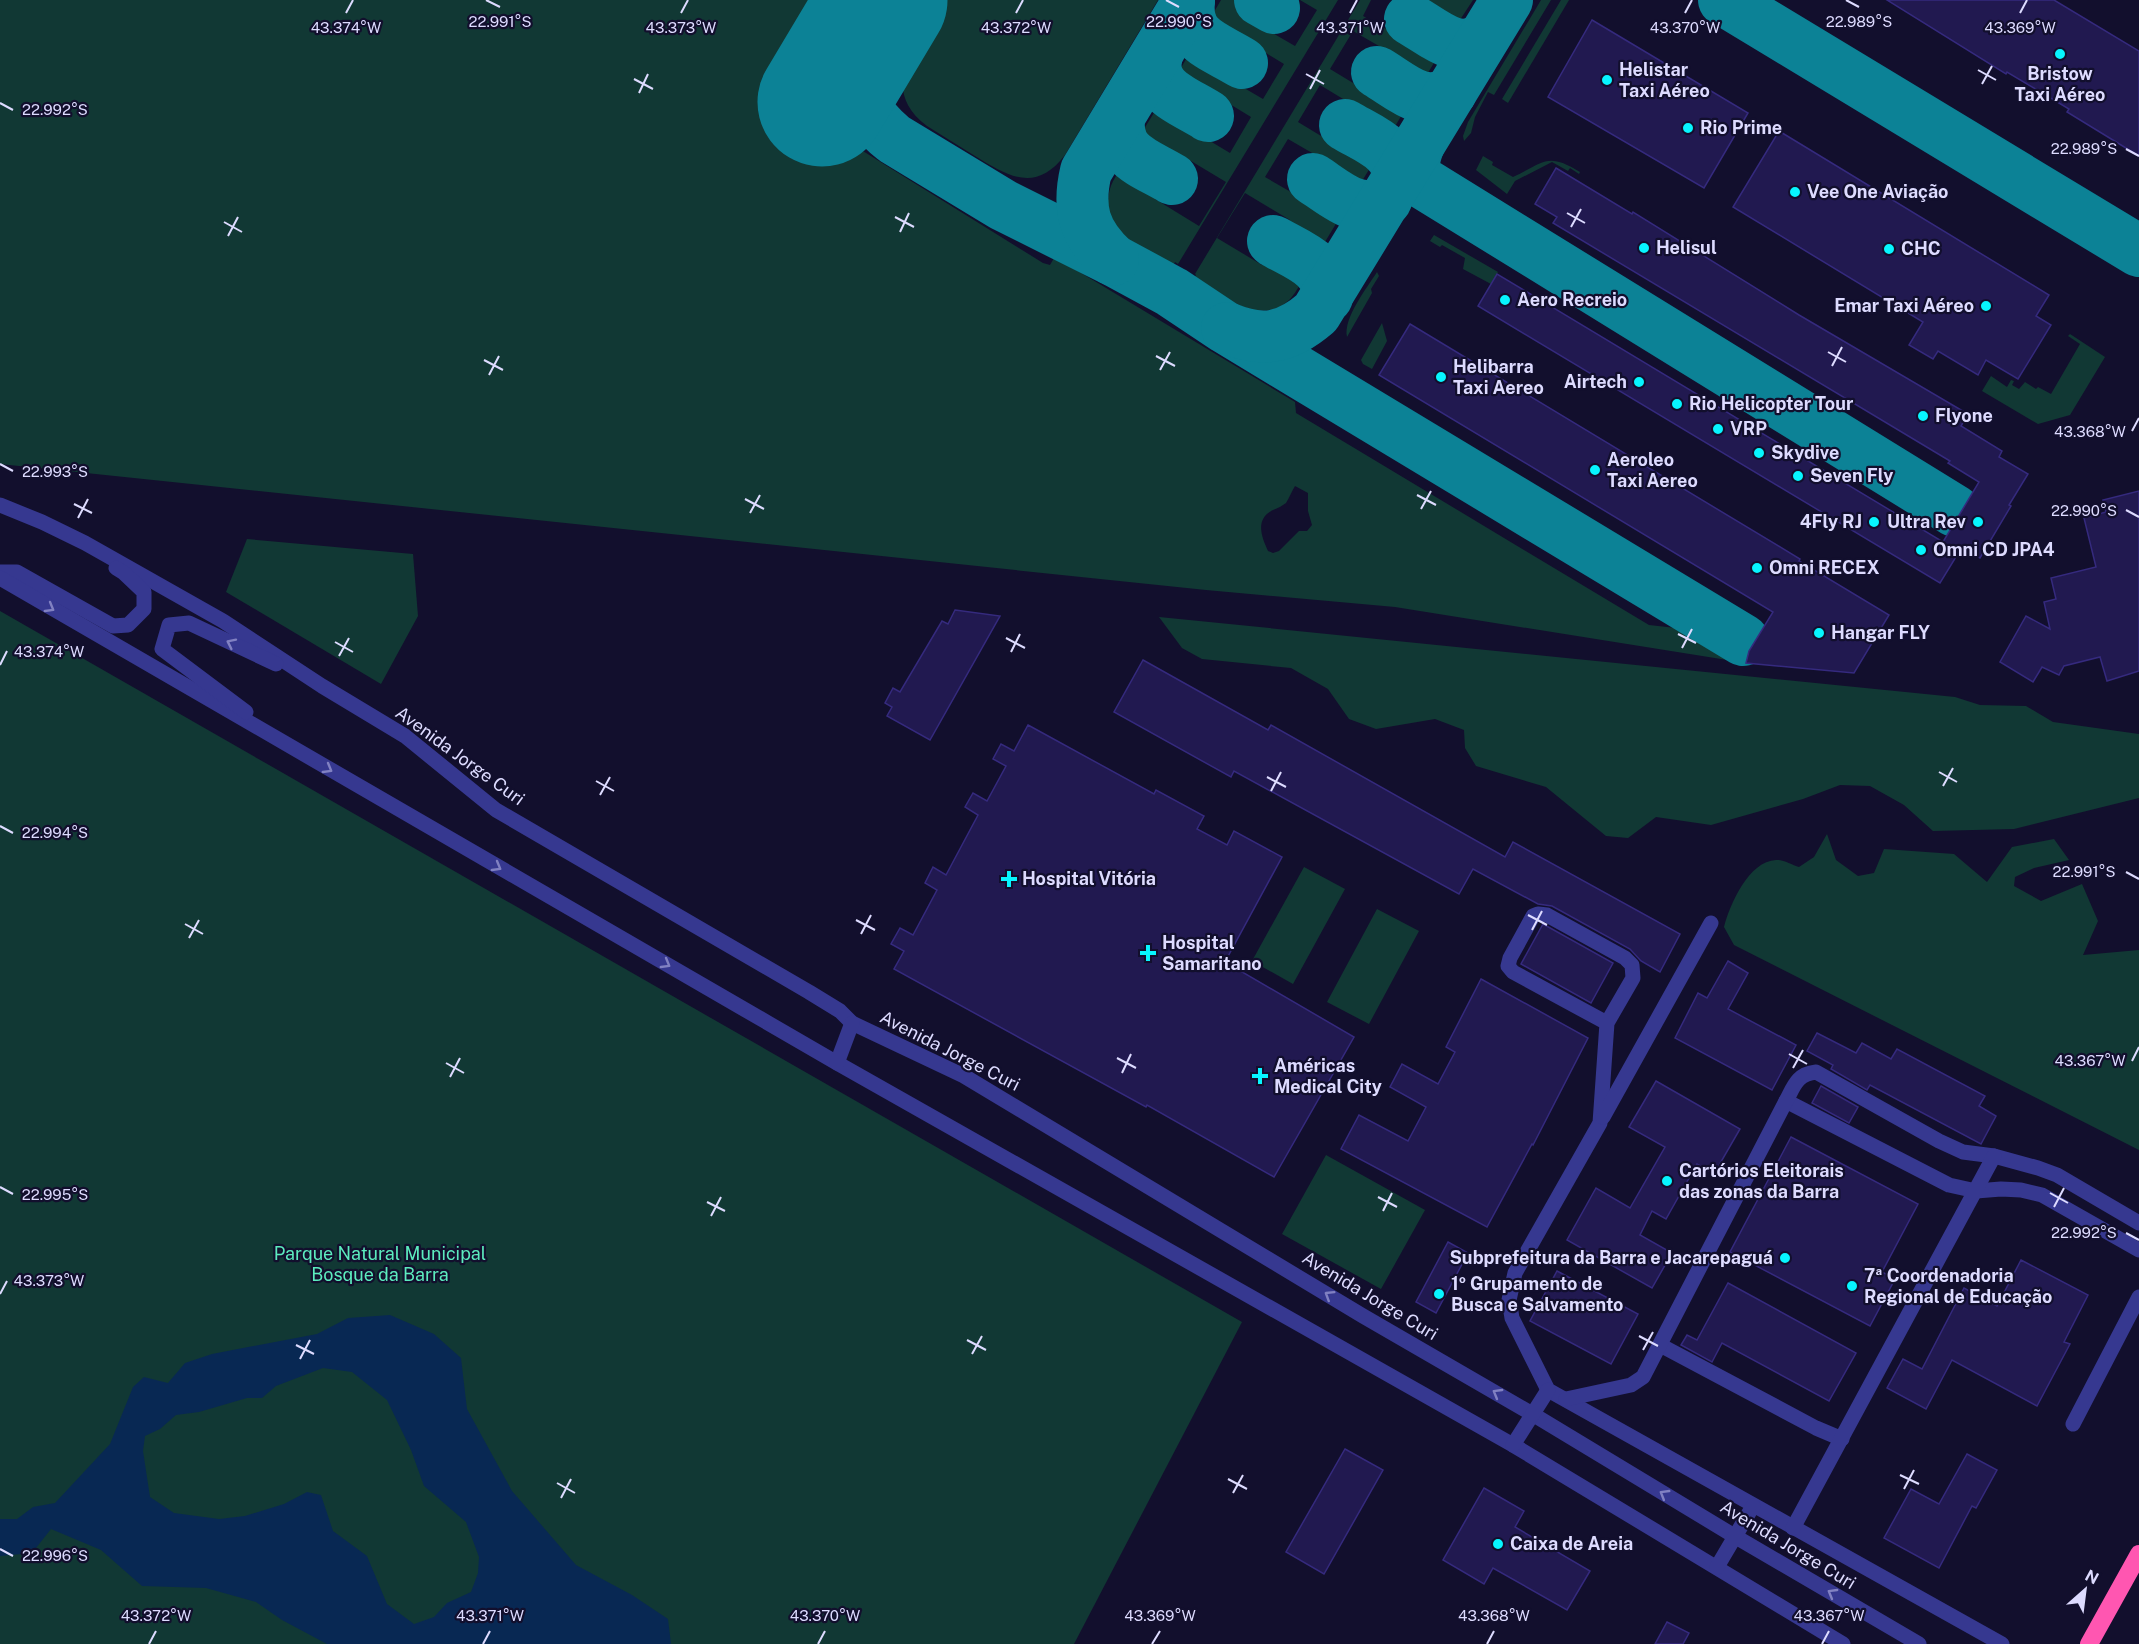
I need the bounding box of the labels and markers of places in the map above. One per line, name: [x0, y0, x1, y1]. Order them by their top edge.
marker: Bristow Taxi Aéreo: [2053, 47, 2067, 61]
place label: Helistar Taxi Aéreo: [1619, 59, 1710, 101]
place label: Bristow Taxi Aéreo: [2015, 63, 2105, 105]
marker: Helistar Taxi Aéreo: [1600, 73, 1614, 87]
place label: Rio Prime: [1700, 117, 1782, 138]
marker: Rio Prime: [1681, 121, 1695, 135]
place label: Vee One Aviação: [1807, 181, 1948, 202]
marker: Vee One Aviação: [1788, 185, 1802, 199]
place label: Helisul: [1656, 237, 1717, 258]
place label: CHC: [1901, 238, 1941, 259]
marker: Helisul: [1637, 241, 1651, 255]
marker: CHC: [1882, 242, 1896, 256]
place label: Aero Recreio: [1517, 289, 1627, 310]
marker: Aero Recreio: [1498, 293, 1512, 307]
place label: Emar Taxi Aéreo: [1834, 295, 1974, 316]
marker: Emar Taxi Aéreo: [1979, 299, 1993, 313]
place label: Helibarra Taxi Aereo: [1453, 356, 1544, 398]
marker: Helibarra Taxi Aereo: [1434, 370, 1448, 384]
place label: Airtech: [1564, 371, 1627, 392]
marker: Airtech: [1632, 375, 1646, 389]
place label: Rio Helicopter Tour: [1689, 393, 1854, 414]
marker: Rio Helicopter Tour: [1670, 397, 1684, 411]
place label: Flyone: [1935, 405, 1993, 426]
marker: Flyone: [1916, 409, 1930, 423]
place label: VRP: [1730, 418, 1767, 439]
marker: VRP: [1711, 422, 1725, 436]
place label: Skydive: [1771, 442, 1839, 463]
marker: Skydive: [1752, 446, 1766, 460]
place label: Aeroleo Taxi Aereo: [1607, 449, 1698, 491]
marker: Aeroleo Taxi Aereo: [1588, 463, 1602, 477]
place label: Seven Fly: [1810, 465, 1893, 486]
marker: Seven Fly: [1791, 469, 1805, 483]
place label: 4Fly RJ: [1800, 511, 1862, 532]
place label: Ultra Rev: [1887, 511, 1967, 532]
marker: 4Fly RJ: [1867, 515, 1881, 529]
marker: Ultra Rev: [1971, 515, 1985, 529]
place label: Omni CD JPA4: [1933, 539, 2055, 560]
marker: Omni CD JPA4: [1914, 543, 1928, 557]
place label: Omni RECEX: [1769, 557, 1880, 578]
marker: Omni RECEX: [1750, 561, 1764, 575]
place label: Hangar FLY: [1831, 622, 1930, 643]
marker: Hangar FLY: [1812, 626, 1826, 640]
place label: Hospital Vitória: [1022, 868, 1156, 889]
marker: Hospital Vitória: [1000, 870, 1018, 888]
place label: Hospital Samaritano: [1162, 932, 1262, 974]
marker: Hospital Samaritano: [1139, 944, 1157, 962]
place label: Américas Medical City: [1274, 1055, 1382, 1097]
marker: Américas Medical City: [1251, 1067, 1269, 1085]
place label: Cartórios Eleitorais das zonas da Barra: [1679, 1160, 1844, 1202]
marker: Cartórios Eleitorais das zonas da Barra: [1660, 1174, 1674, 1188]
place label: Subprefeitura da Barra e Jacarepaguá: [1449, 1247, 1773, 1268]
marker: Subprefeitura da Barra e Jacarepaguá: [1778, 1251, 1792, 1265]
place label: 7ª Coordenadoria Regional de Educação: [1864, 1265, 2052, 1307]
place label: 1º Grupamento de Busca e Salvamento: [1451, 1273, 1623, 1315]
marker: 7ª Coordenadoria Regional de Educação: [1845, 1279, 1859, 1293]
marker: 1º Grupamento de Busca e Salvamento: [1432, 1287, 1446, 1301]
place label: Caixa de Areia: [1510, 1533, 1633, 1554]
marker: Caixa de Areia: [1491, 1537, 1505, 1551]

